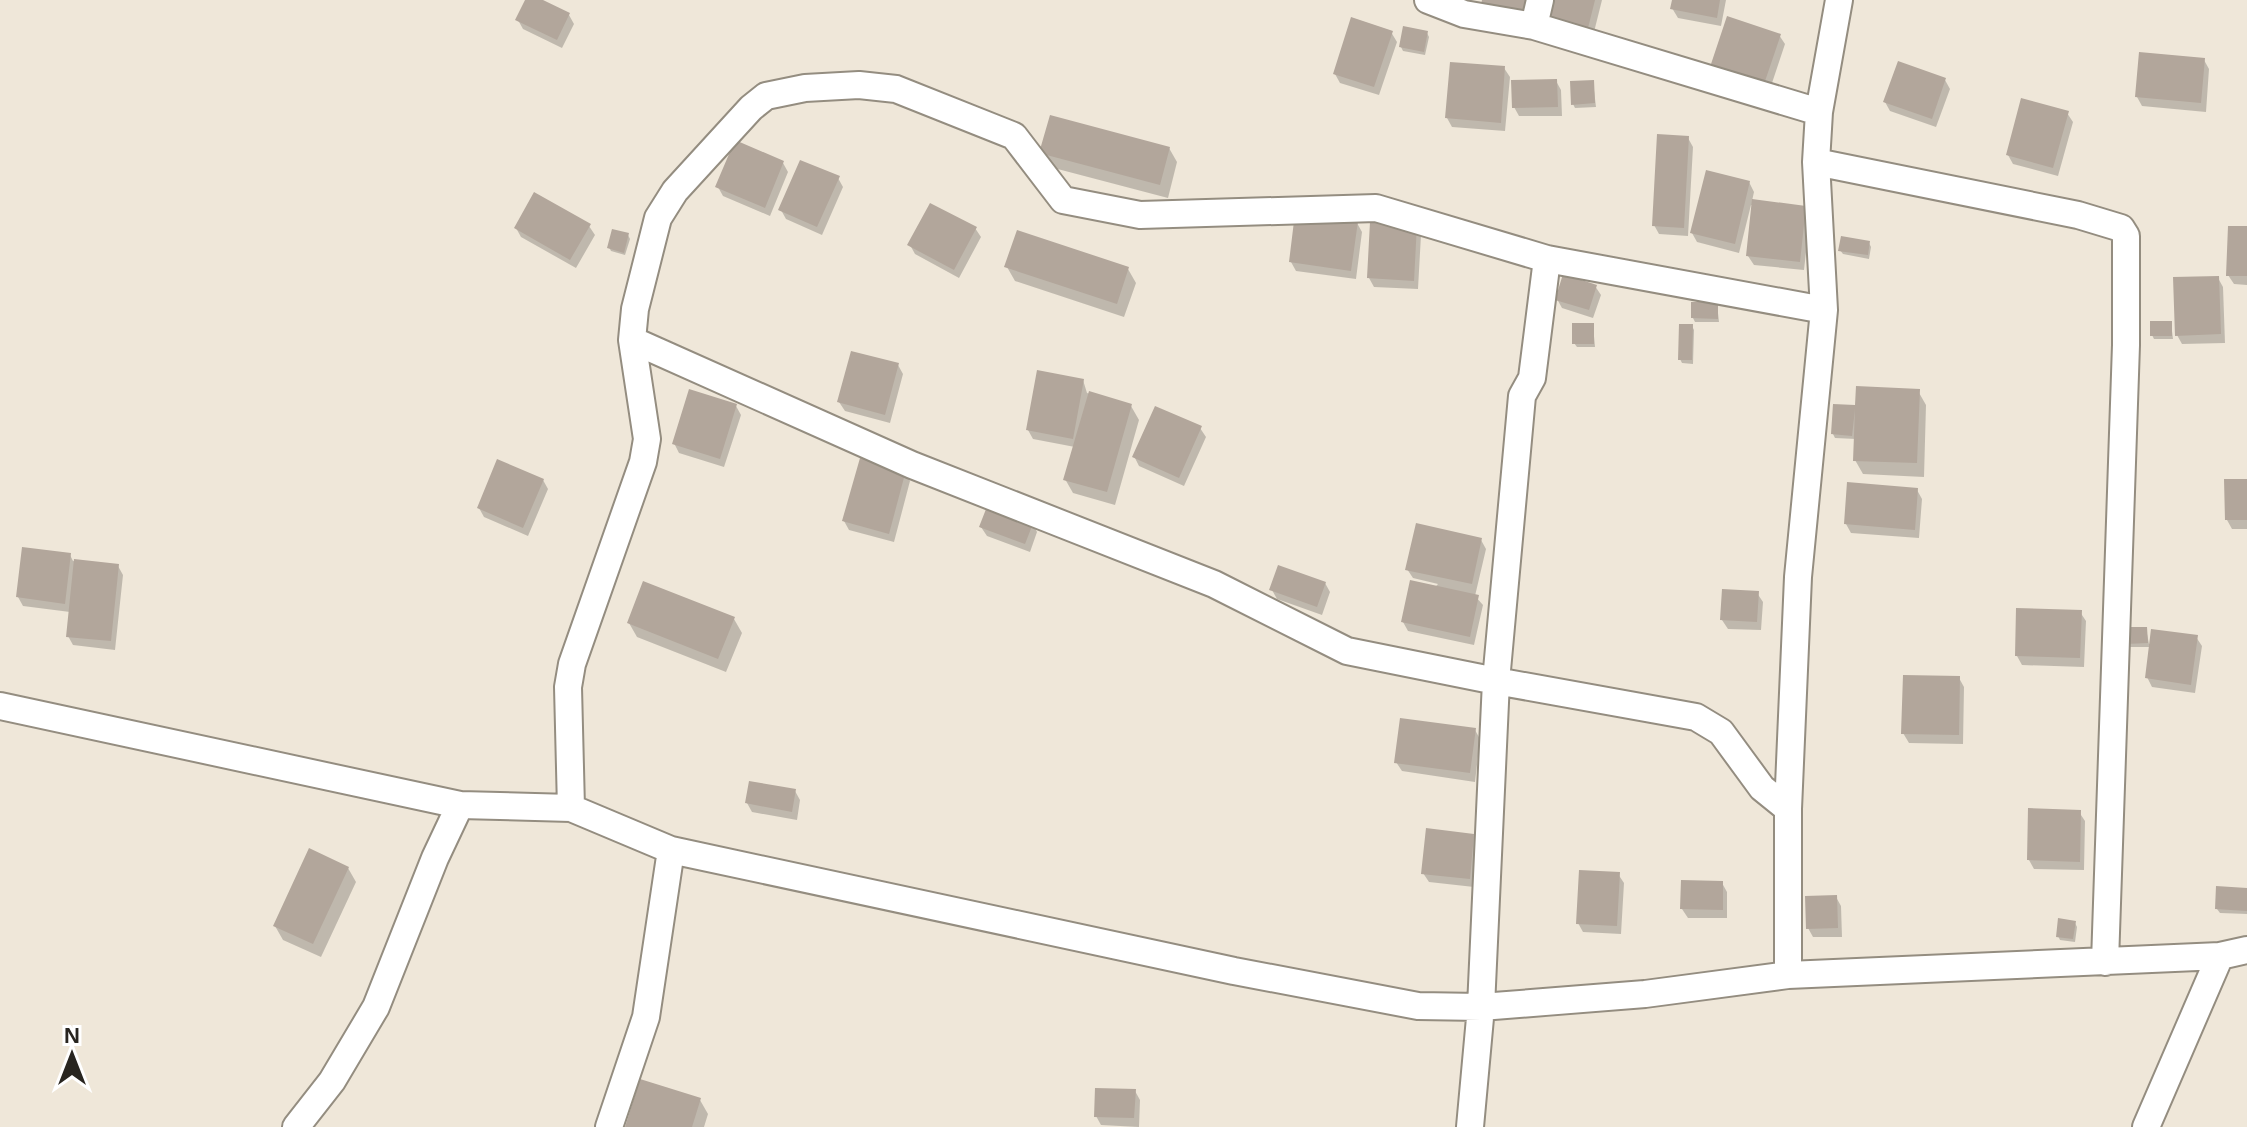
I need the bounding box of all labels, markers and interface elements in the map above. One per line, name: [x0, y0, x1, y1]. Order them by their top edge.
north arrow: [32, 1015, 112, 1095]
text: N: [64, 1023, 80, 1048]

